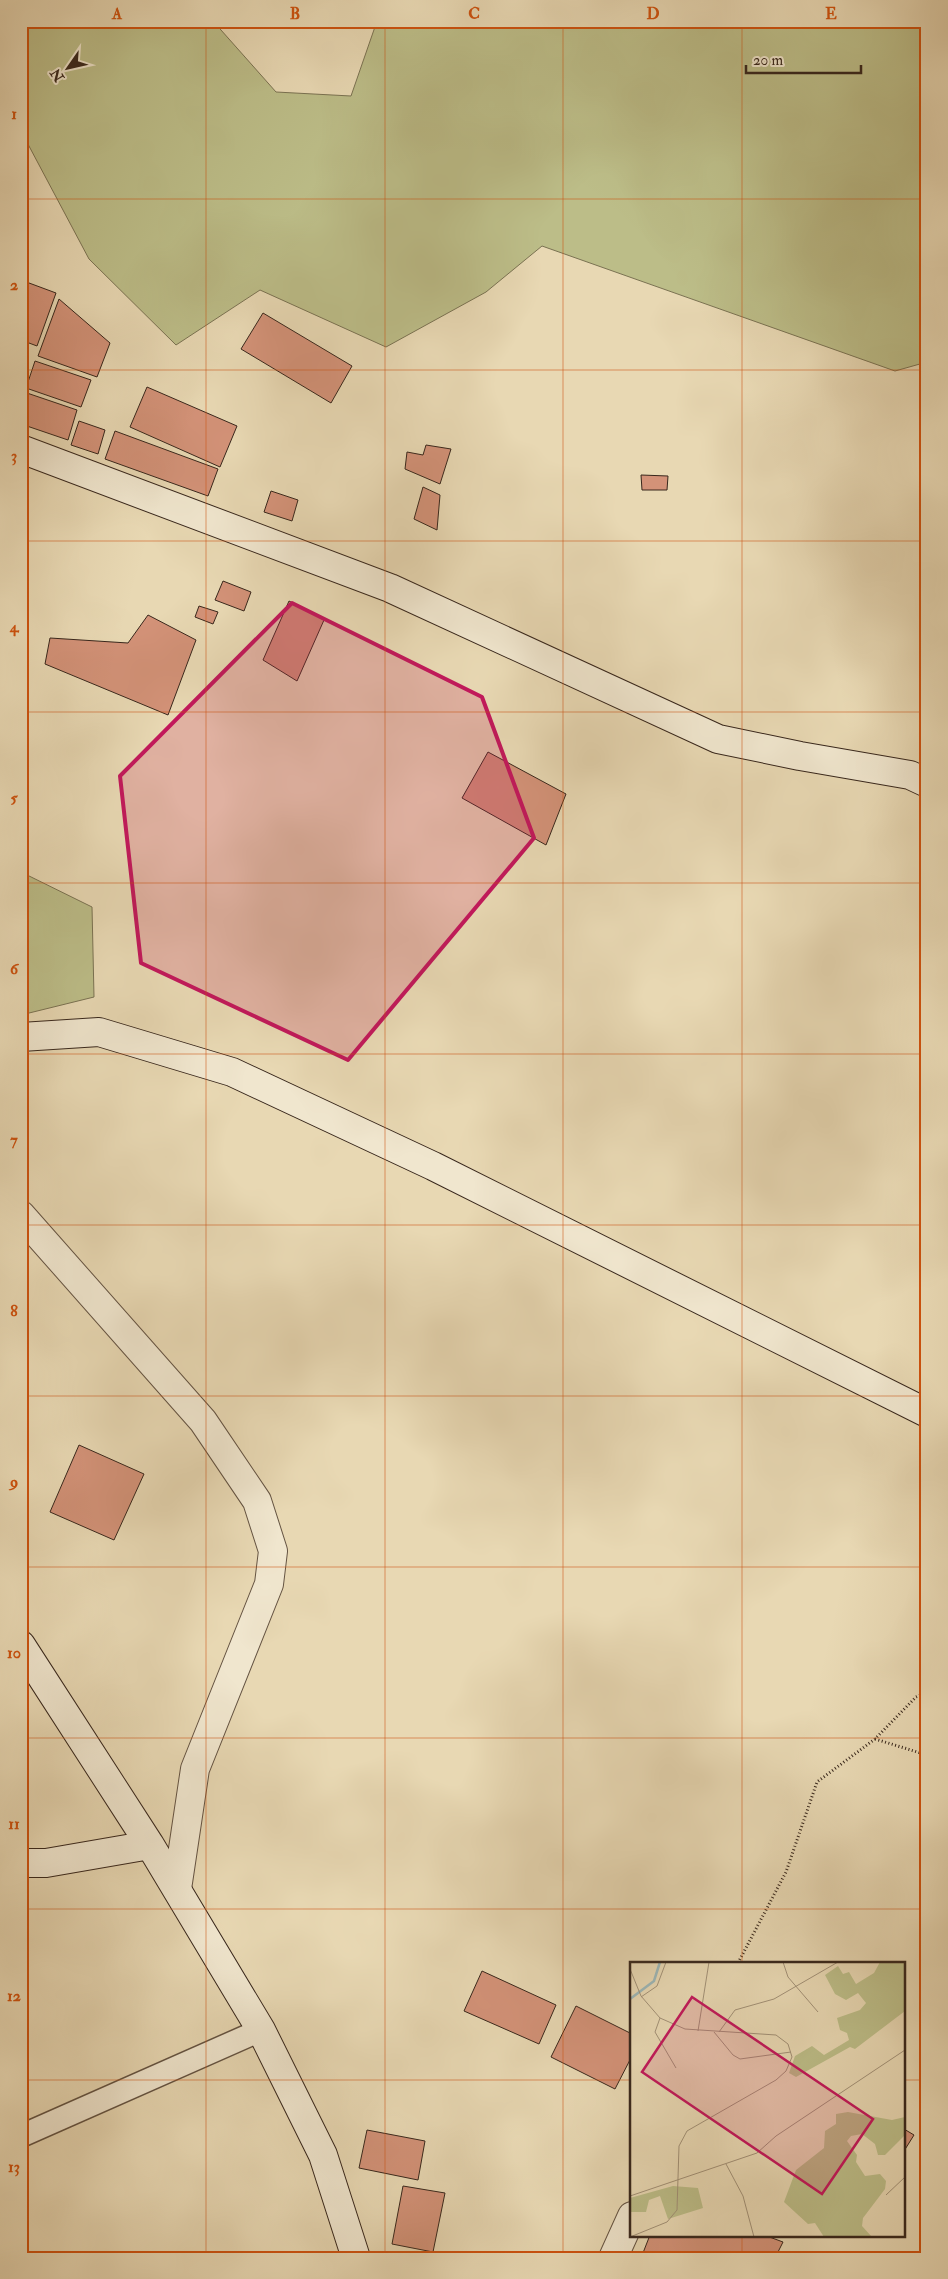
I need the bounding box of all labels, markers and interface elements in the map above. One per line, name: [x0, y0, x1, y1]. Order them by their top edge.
text: A: [111, 4, 123, 24]
text: B: [290, 4, 300, 24]
text: C: [468, 4, 480, 24]
text: D: [646, 4, 660, 24]
text: E: [825, 4, 837, 24]
north arrow: [42, 42, 92, 92]
scale bar: [746, 42, 860, 74]
text: 20 m: [753, 51, 783, 70]
text: N: [47, 65, 69, 86]
text: 1: [11, 104, 17, 124]
text: 2: [10, 275, 18, 295]
text: 3: [11, 446, 17, 466]
text: 4: [9, 617, 20, 637]
text: 5: [10, 788, 18, 808]
text: 6: [10, 959, 20, 979]
text: 7: [10, 1130, 18, 1150]
text: 8: [10, 1301, 18, 1321]
text: 9: [8, 1472, 18, 1492]
text: 10: [7, 1643, 21, 1663]
text: 11: [8, 1814, 20, 1834]
inset map: [630, 1962, 906, 2236]
text: 12: [7, 1986, 21, 2006]
text: 13: [8, 2157, 20, 2177]

